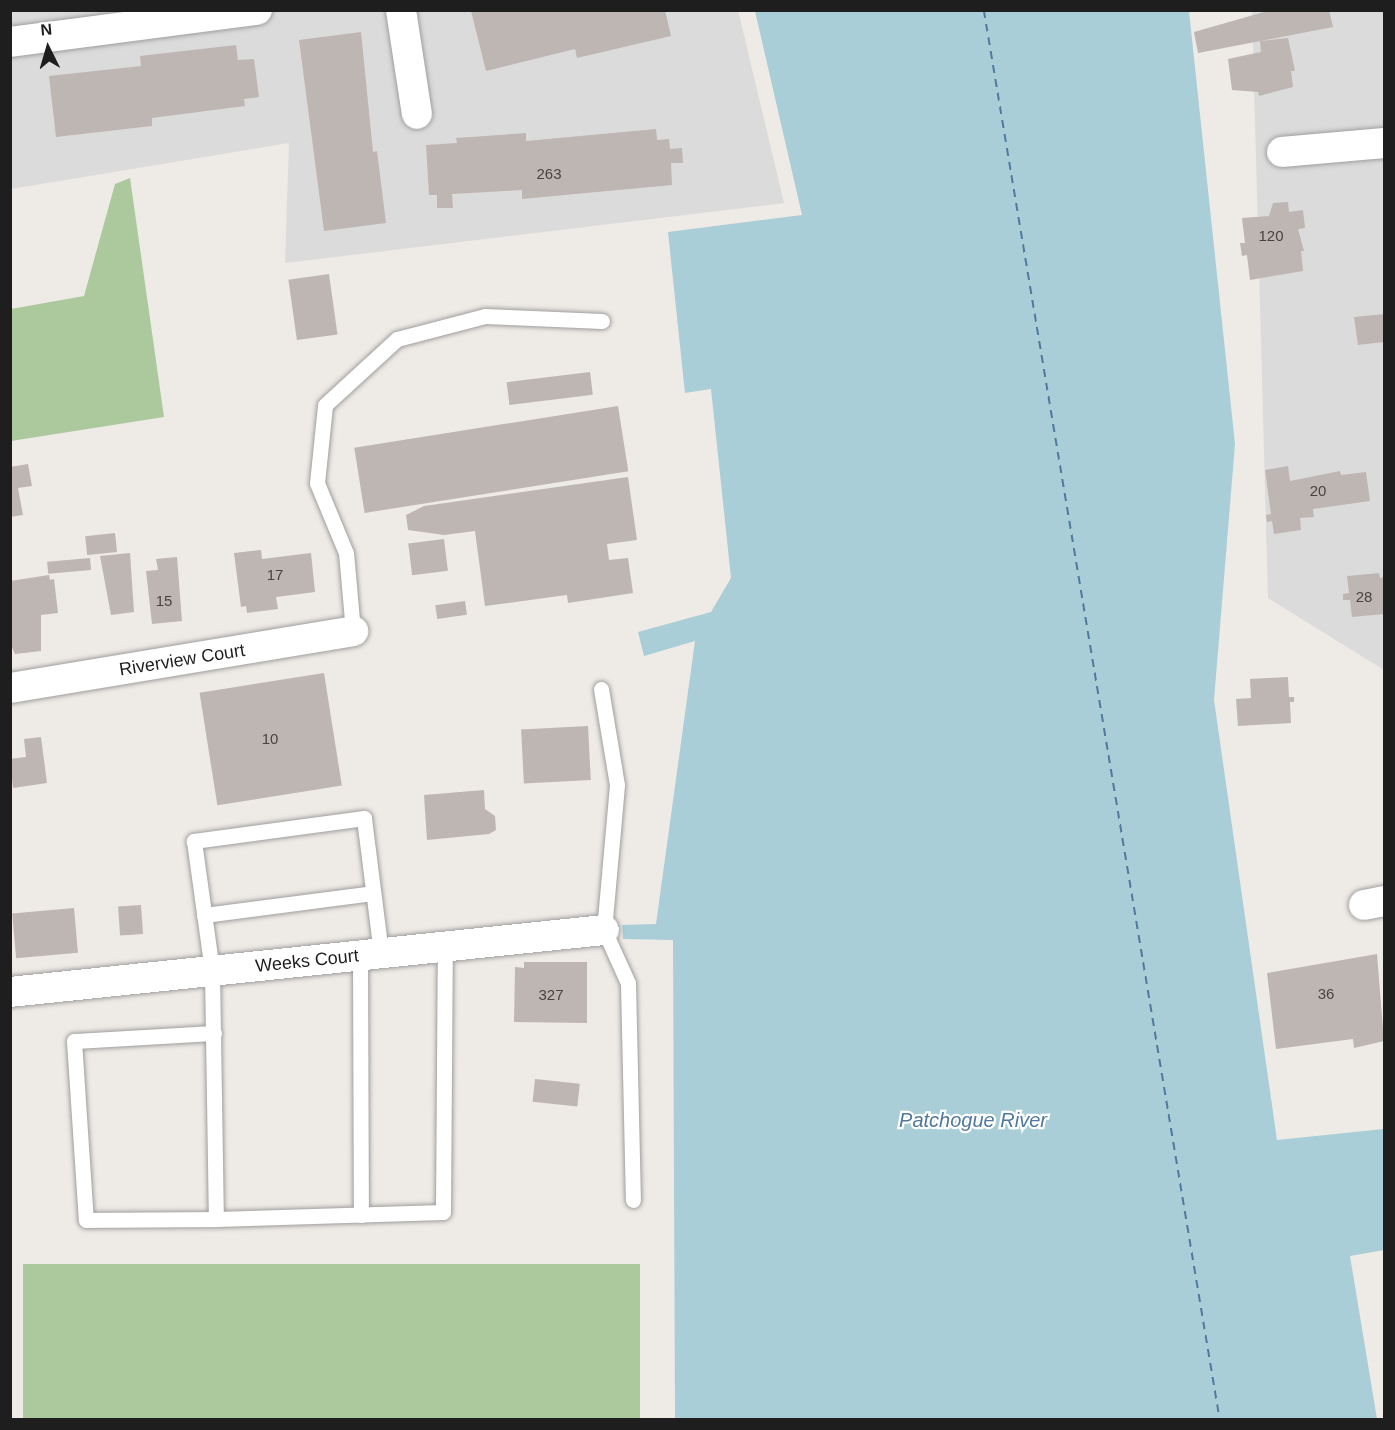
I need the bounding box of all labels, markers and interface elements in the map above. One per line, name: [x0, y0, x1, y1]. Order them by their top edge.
north arrow: [18, 18, 78, 78]
text: N: [40, 21, 53, 39]
house number: 263: [536, 165, 562, 183]
house number: 120: [1258, 227, 1284, 245]
house number: 20: [1310, 482, 1326, 500]
house number: 17: [267, 566, 283, 584]
house number: 28: [1356, 588, 1372, 606]
house number: 15: [156, 592, 172, 610]
street label: Riverview Court: [118, 639, 246, 681]
house number: 10: [262, 730, 278, 748]
street label: Weeks Court: [254, 945, 360, 977]
house number: 36: [1318, 985, 1334, 1003]
house number: 327: [538, 986, 564, 1004]
water label: Patchogue River: [899, 1108, 1047, 1132]

